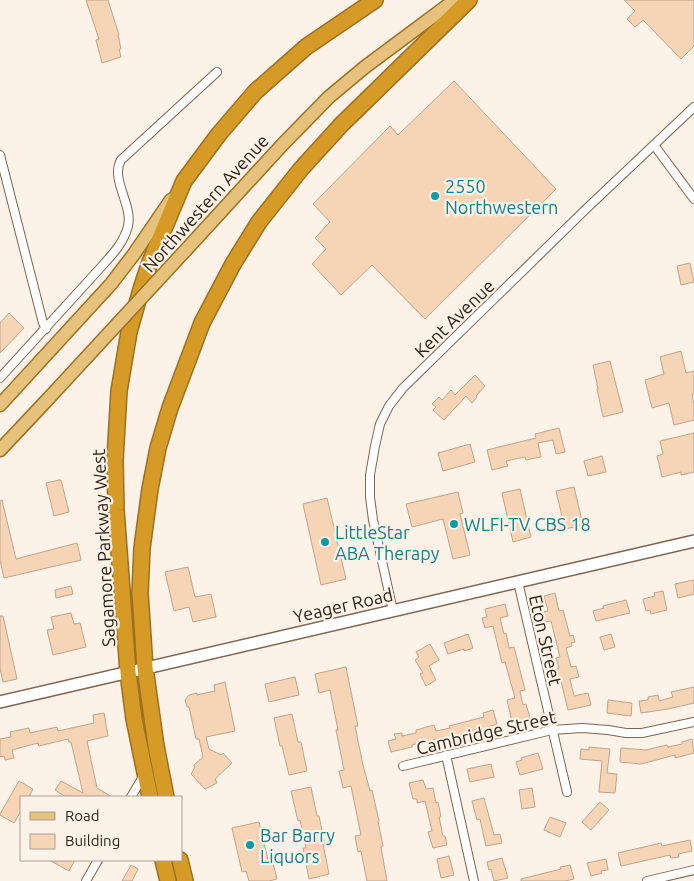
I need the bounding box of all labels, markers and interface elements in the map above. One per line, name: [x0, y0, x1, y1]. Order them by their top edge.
street label: Northwestern Avenue: [138, 130, 272, 276]
place label: 2550 Northwestern: [445, 176, 558, 217]
marker: 2550 Northwestern: [429, 190, 441, 202]
street label: Kent Avenue: [410, 275, 498, 361]
street label: Sagamore Parkway West: [88, 449, 118, 647]
place label: WLFI-TV CBS 18: [464, 514, 591, 534]
marker: WLFI-TV CBS 18: [448, 518, 460, 530]
place label: LittleStar ABA Therapy: [335, 522, 440, 563]
marker: LittleStar ABA Therapy: [319, 536, 331, 548]
street label: Yeager Road: [291, 584, 395, 626]
street label: Eton Street: [526, 593, 566, 687]
street label: Cambridge Street: [414, 706, 558, 758]
legend: [20, 796, 182, 861]
text: Road: [65, 807, 100, 824]
place label: Bar Barry Liquors: [260, 825, 335, 866]
text: Building: [65, 832, 120, 849]
marker: Bar Barry Liquors: [244, 839, 256, 851]

